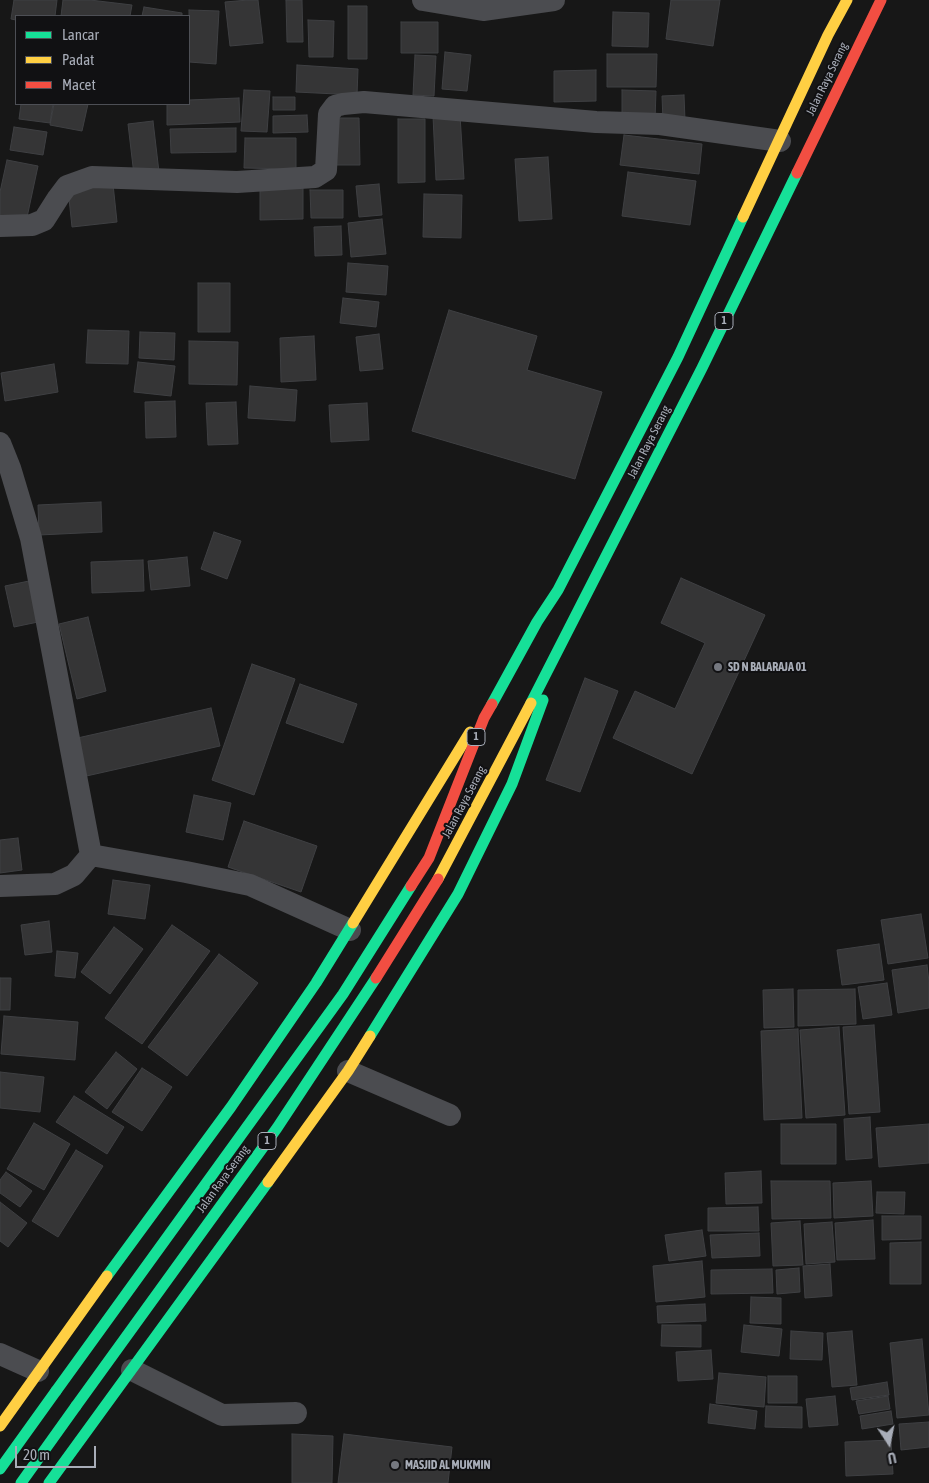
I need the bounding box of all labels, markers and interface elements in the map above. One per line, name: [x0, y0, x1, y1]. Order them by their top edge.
legend: [15, 15, 190, 105]
text: Lancar: [62, 26, 99, 43]
street label: Jalan Raya Serang: [803, 40, 851, 118]
text: Padat: [62, 51, 94, 68]
text: Macet: [62, 76, 96, 93]
road number: 1: [715, 312, 733, 330]
street label: Jalan Raya Serang: [625, 403, 673, 481]
place label: SD N BALARAJA 01: [728, 660, 807, 674]
marker: SD N BALARAJA 01: [712, 661, 724, 673]
road number: 1: [467, 729, 485, 746]
street label: Jalan Raya Serang: [439, 763, 489, 841]
road number: 1: [258, 1132, 276, 1150]
street label: Jalan Raya Serang: [194, 1143, 252, 1215]
north arrow: [864, 1418, 914, 1468]
scale bar: [18, 1436, 99, 1468]
text: 20 m: [23, 1446, 50, 1463]
text: U: [886, 1449, 897, 1466]
place label: MASJID AL MUKMIN: [405, 1458, 491, 1472]
marker: MASJID AL MUKMIN: [389, 1459, 401, 1471]

